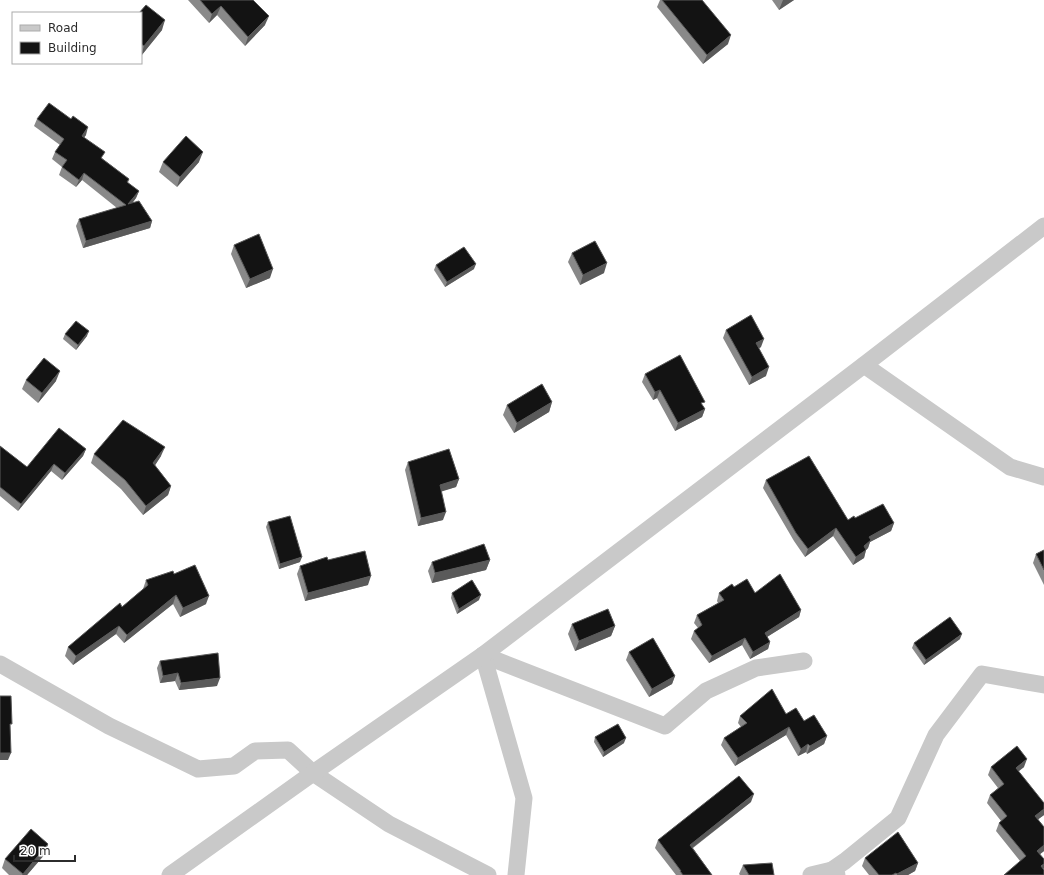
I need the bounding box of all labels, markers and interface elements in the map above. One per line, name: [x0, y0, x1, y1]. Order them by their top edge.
legend: [12, 12, 142, 64]
text: Road: [48, 21, 78, 35]
text: Building: [48, 41, 97, 55]
scale bar: [14, 837, 75, 863]
text: 20 m: [20, 844, 51, 858]

